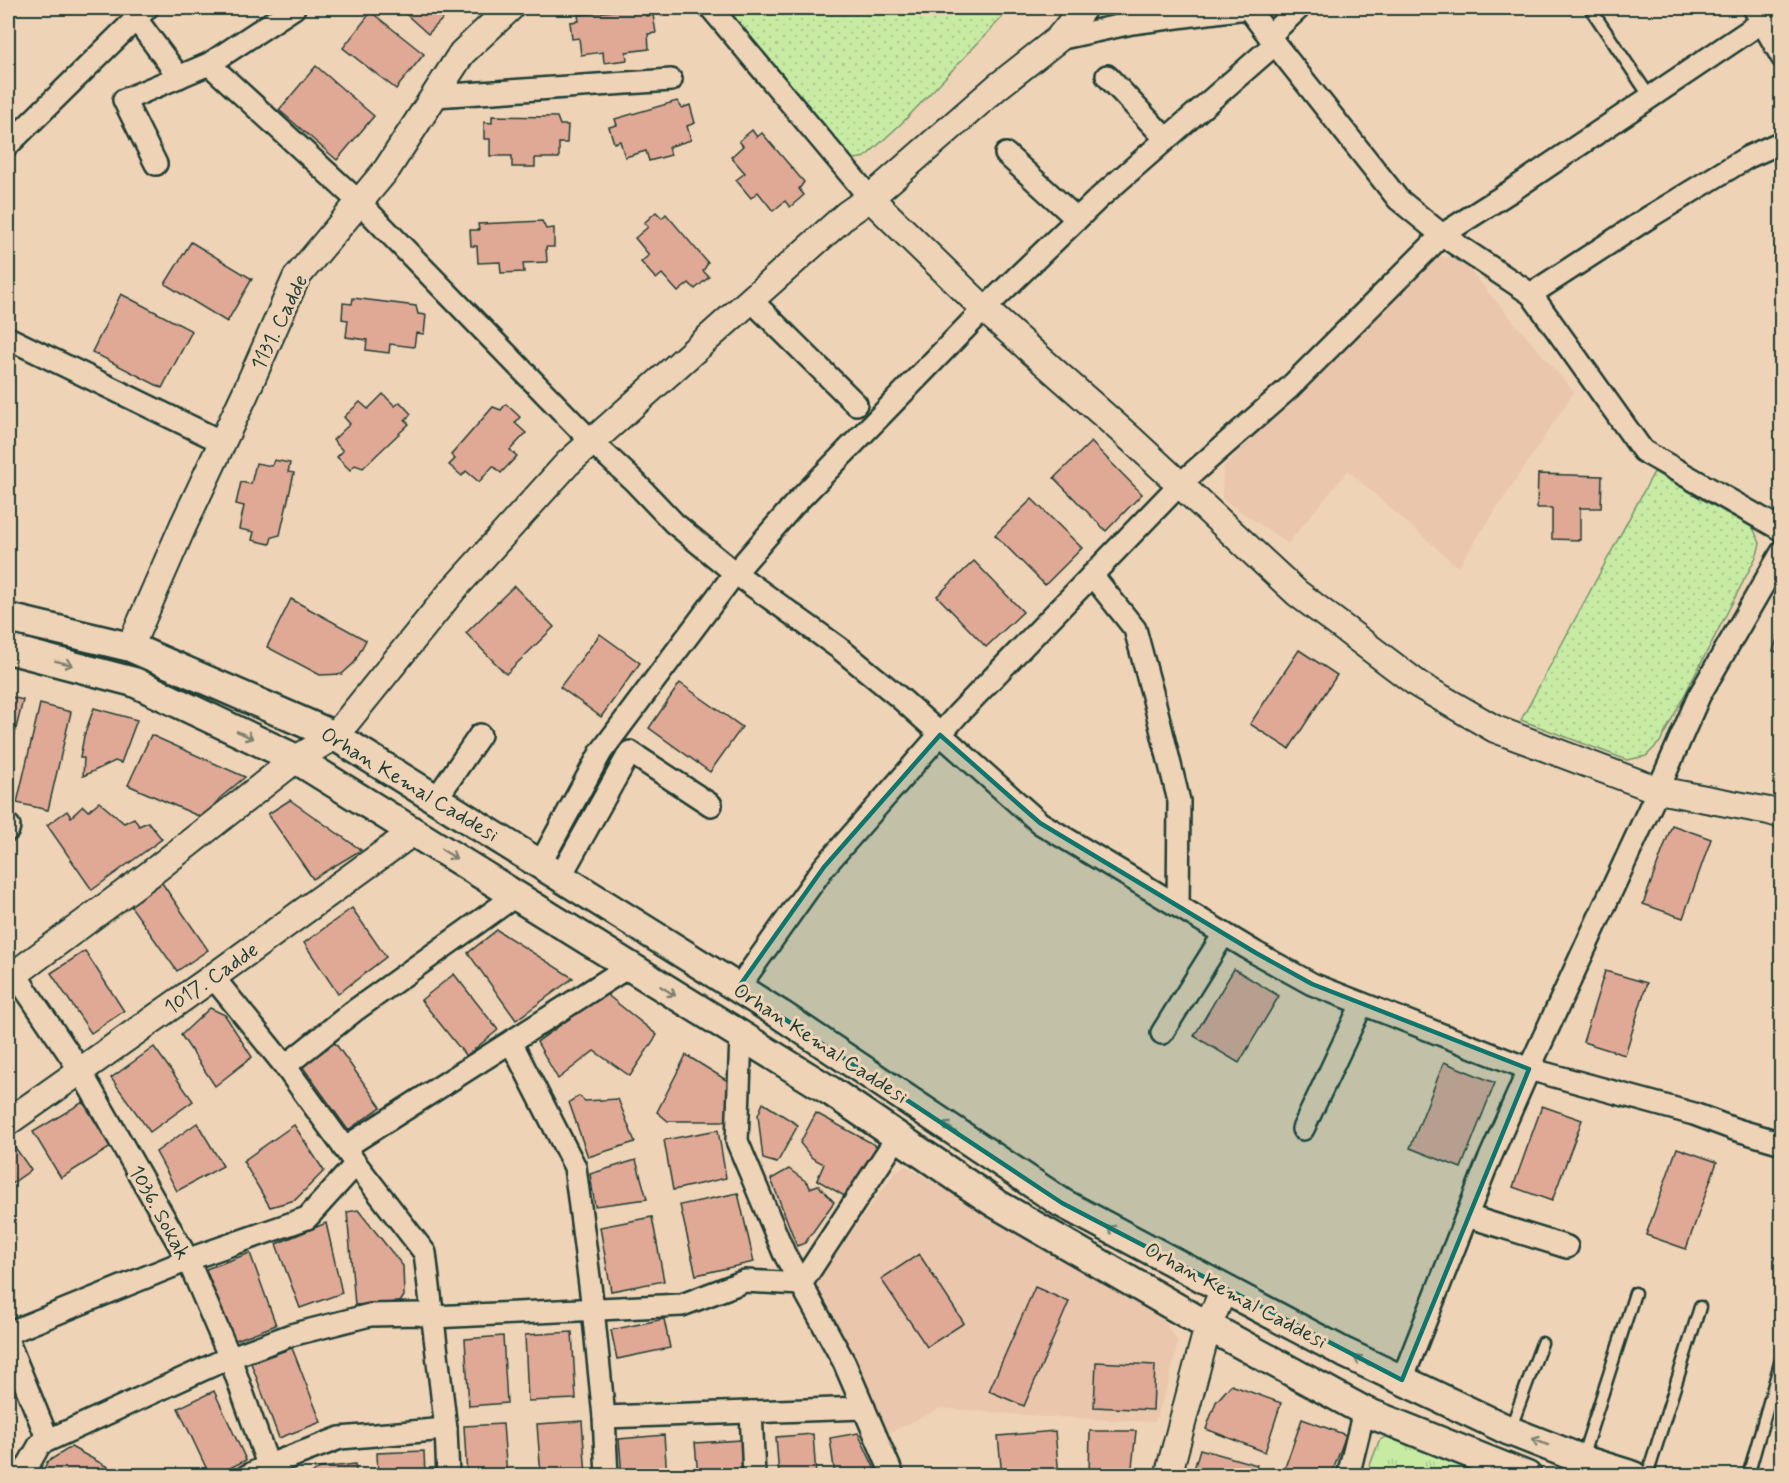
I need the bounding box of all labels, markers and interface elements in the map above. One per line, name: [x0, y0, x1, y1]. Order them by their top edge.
street label: 1131. Cadde: [245, 270, 315, 375]
one-way arrow: [54, 657, 73, 669]
street label: Orhan Kemal Caddesi: [315, 721, 504, 849]
one-way arrow: [235, 729, 253, 741]
one-way arrow: [440, 849, 457, 861]
street label: 1017. Cadde: [159, 936, 264, 1022]
street label: Orhan Kemal Caddesi: [728, 977, 913, 1111]
one-way arrow: [659, 986, 676, 998]
one-way arrow: [942, 1122, 959, 1134]
street label: 1036. Sokak: [122, 1160, 197, 1265]
one-way arrow: [1107, 1225, 1125, 1236]
street label: Orhan Kemal Caddesi: [1139, 1236, 1332, 1356]
one-way arrow: [1354, 1355, 1372, 1367]
one-way arrow: [1531, 1436, 1549, 1447]

